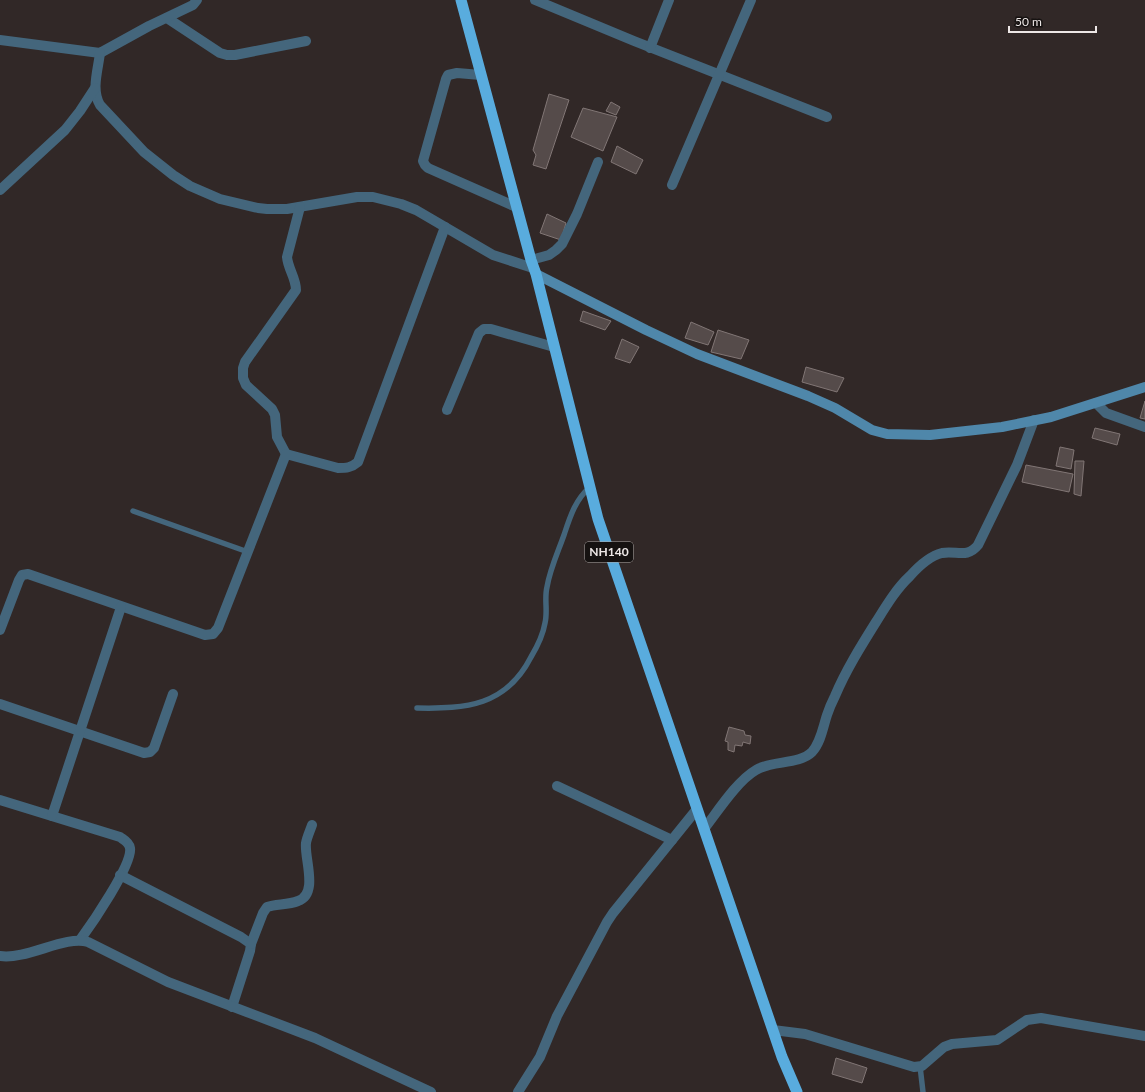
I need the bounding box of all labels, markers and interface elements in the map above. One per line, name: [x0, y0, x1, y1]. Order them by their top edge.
scale bar: [1009, 8, 1096, 34]
text: 50 m: [1015, 14, 1042, 29]
road number: NH140: [585, 542, 633, 562]

